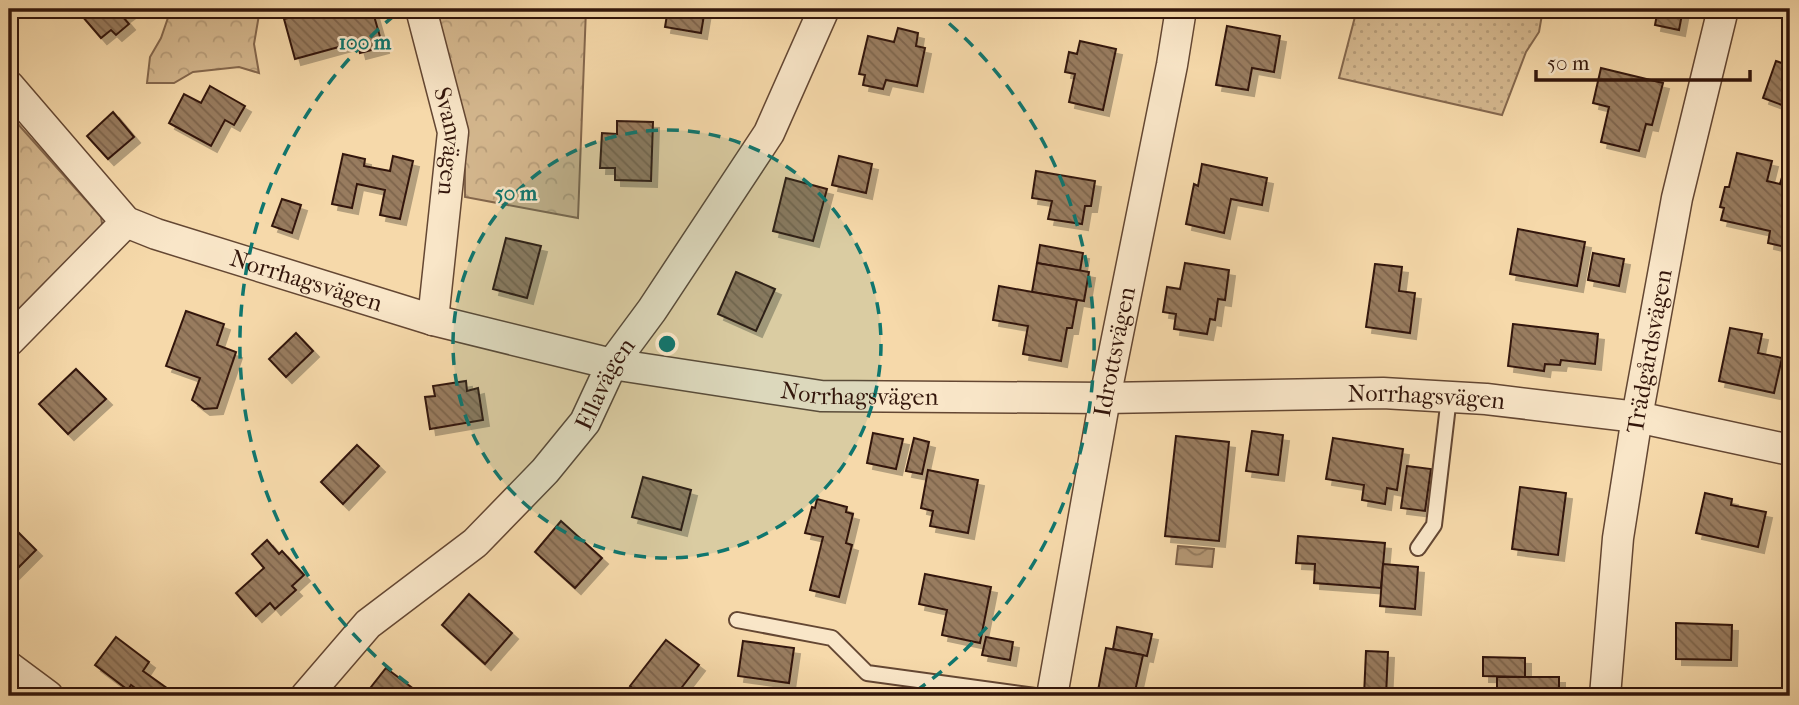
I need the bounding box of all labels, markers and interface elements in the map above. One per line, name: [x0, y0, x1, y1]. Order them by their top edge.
text: 100 m: [339, 30, 392, 54]
scale bar: [1536, 38, 1750, 82]
text: 50 m: [1547, 51, 1590, 75]
street label: Svanvägen: [428, 84, 467, 197]
text: 50 m: [495, 181, 538, 205]
street label: Norrhagsvägen: [227, 244, 386, 317]
street label: Trädgårdsvägen: [1621, 267, 1678, 435]
street label: Idrottsvägen: [1088, 284, 1141, 419]
street label: Ellavägen: [569, 332, 641, 434]
centre of rings: [655, 332, 679, 356]
street label: Norrhagsvägen: [779, 376, 939, 411]
street label: Norrhagsvägen: [1347, 379, 1507, 415]

